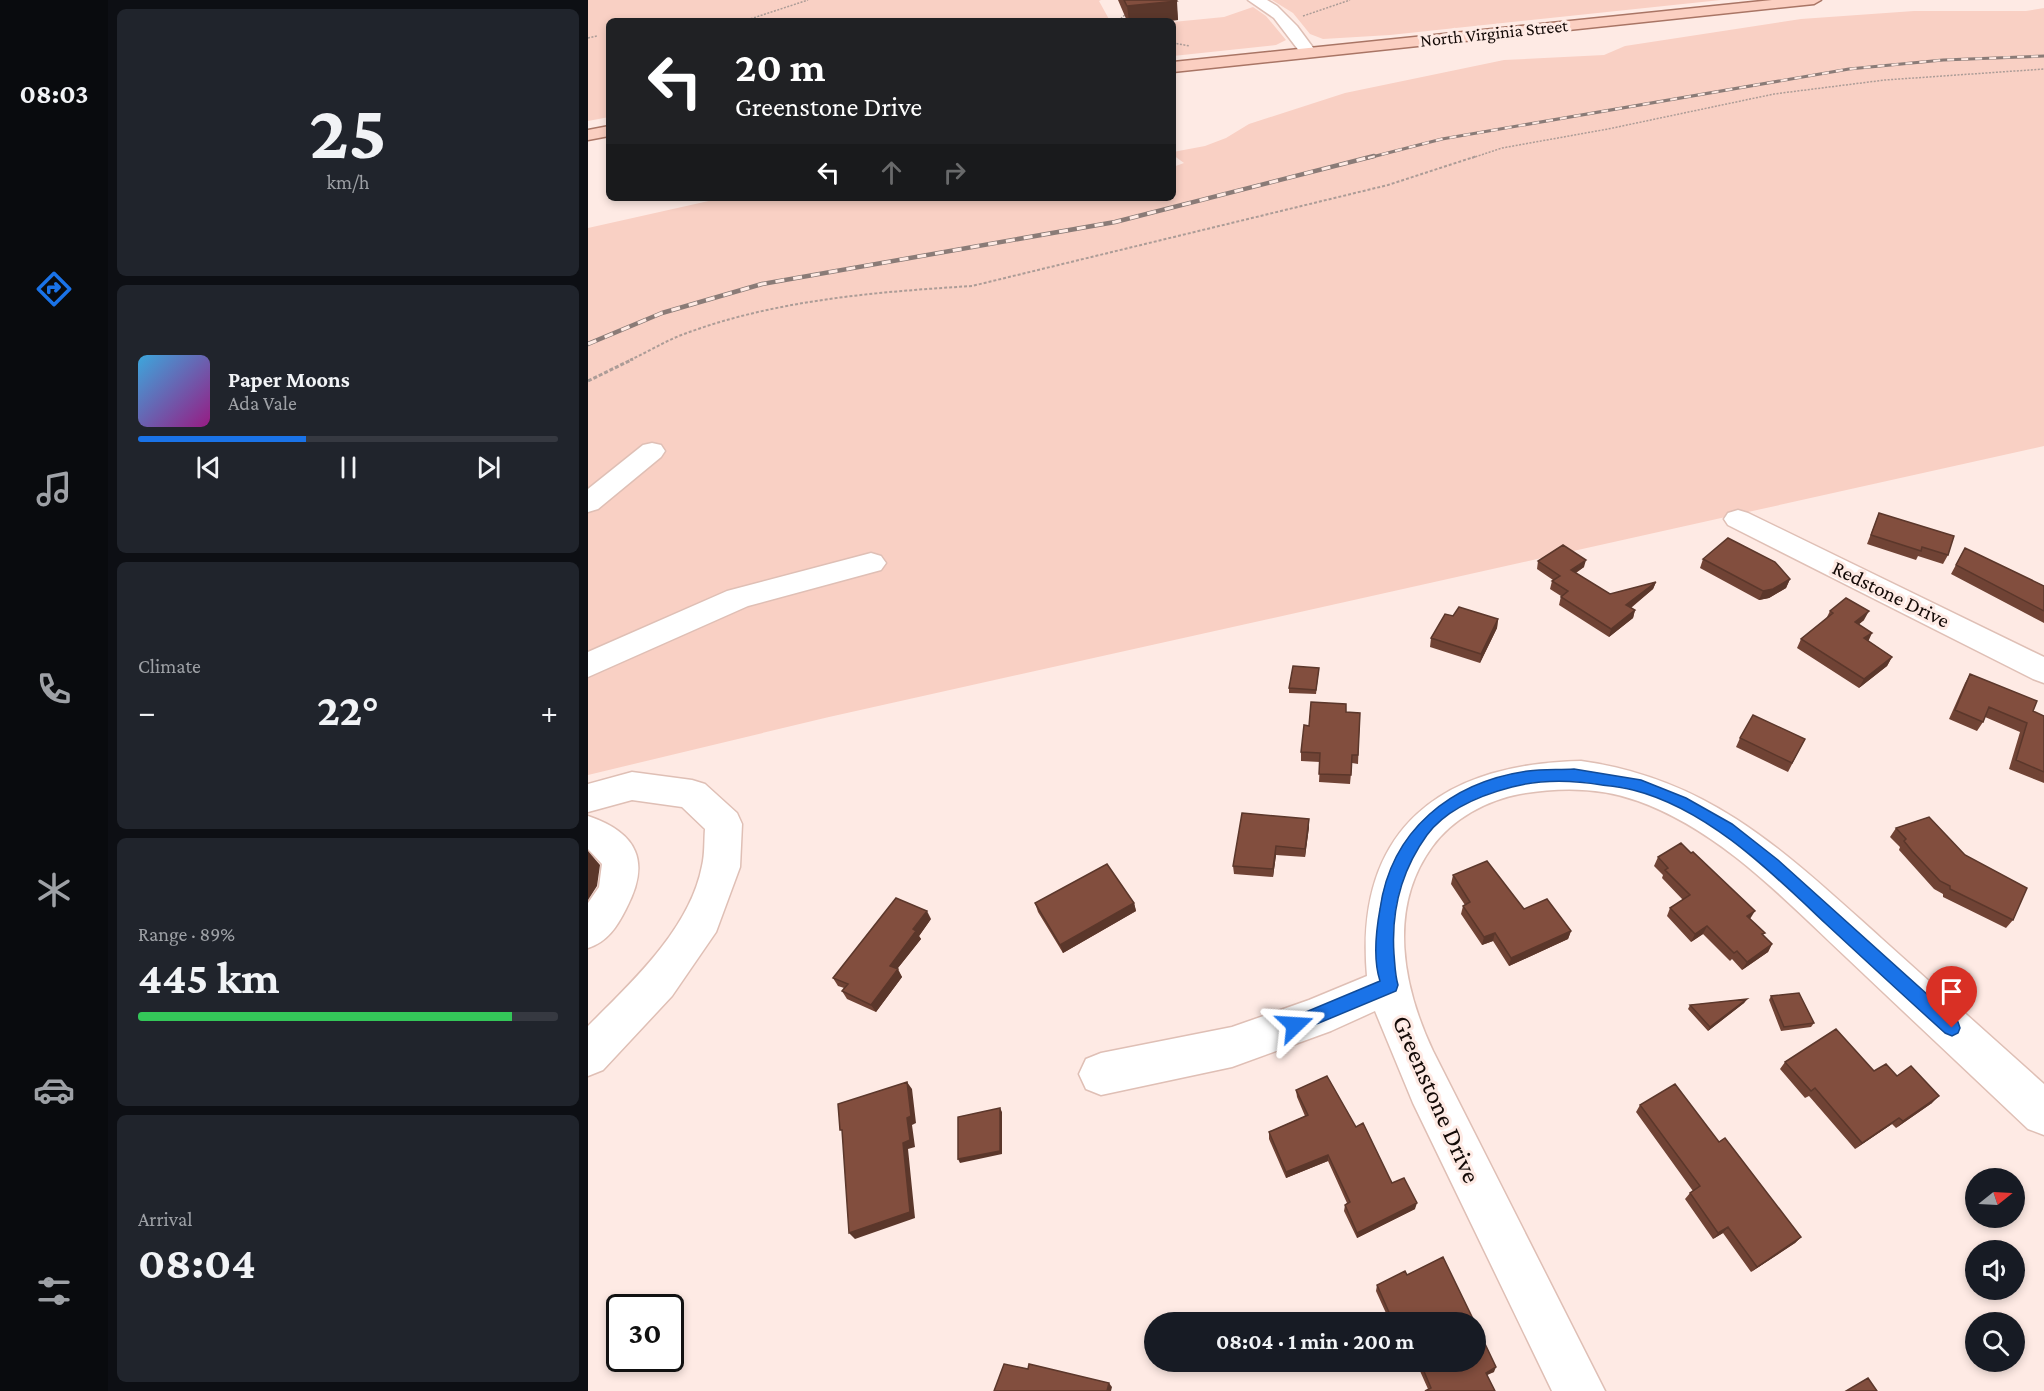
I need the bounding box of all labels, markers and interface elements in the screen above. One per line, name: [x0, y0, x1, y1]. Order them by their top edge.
street label: North Virginia Street: [1419, 15, 1570, 51]
icon: left: [636, 42, 714, 120]
text: 20 m: [735, 43, 826, 90]
text: 08:03: [20, 79, 88, 109]
text: 25: [309, 88, 387, 175]
text: Greenstone Drive: [735, 92, 922, 122]
icon: left: [812, 156, 845, 189]
icon: ahead: [875, 156, 908, 189]
icon: right: [938, 156, 971, 189]
text: km/h: [326, 171, 370, 193]
icon: directions: [33, 268, 75, 310]
text: Paper Moons: [228, 367, 350, 392]
text: Ada Vale: [228, 392, 297, 414]
icon: previous: [192, 451, 225, 484]
icon: pause: [332, 451, 365, 484]
icon: next: [472, 451, 505, 484]
icon: music: [33, 468, 75, 510]
street label: Redstone Drive: [1829, 555, 1953, 633]
text: Climate: [138, 655, 201, 677]
icon: phone: [33, 668, 75, 710]
text: 22°: [317, 685, 379, 735]
text: −: [138, 693, 155, 730]
text: +: [541, 693, 558, 730]
icon: climate: [33, 869, 75, 911]
text: Range · 89%: [138, 923, 235, 945]
text: 445 km: [138, 953, 280, 1003]
pin: [1926, 966, 1977, 1028]
icon: arrive: [1935, 975, 1968, 1008]
position arrow: [1263, 993, 1327, 1057]
street label: Greenstone Drive: [1387, 1011, 1486, 1187]
icon: car: [33, 1069, 75, 1111]
north arrow: [1965, 1168, 2025, 1228]
map controls: [1965, 1168, 2025, 1372]
text: Arrival: [138, 1208, 192, 1230]
text: 08:04: [138, 1238, 256, 1288]
button: sound: [1965, 1240, 2025, 1300]
icon: filters: [33, 1270, 75, 1312]
speed limit sign: 30: [606, 1294, 684, 1372]
button: search: [1965, 1312, 2025, 1372]
text: 08:04 · 1 min · 200 m: [1216, 1329, 1414, 1354]

